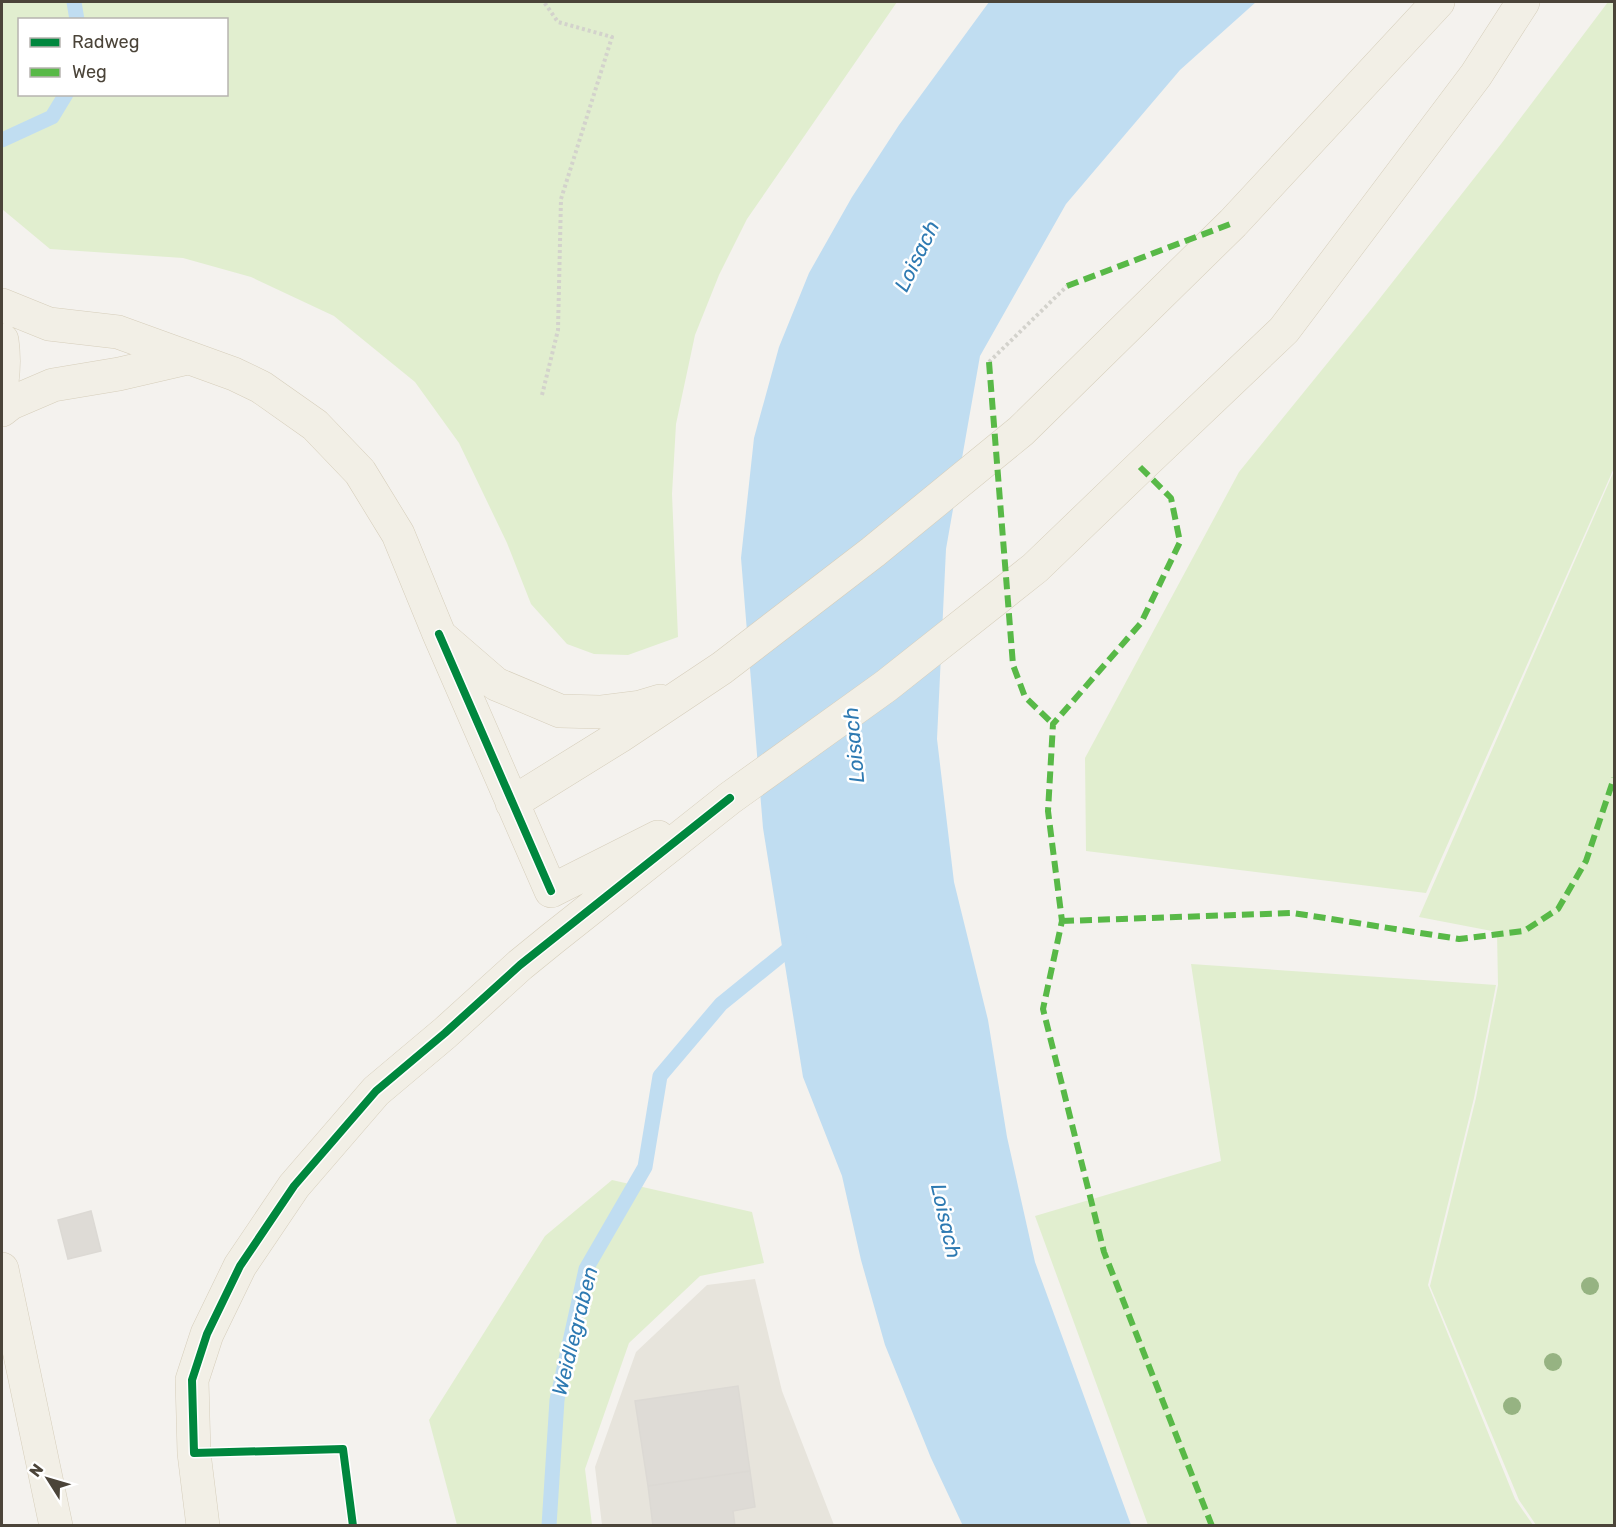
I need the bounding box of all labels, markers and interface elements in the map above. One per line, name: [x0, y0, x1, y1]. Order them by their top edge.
legend: [18, 18, 228, 96]
text: Radweg: [72, 31, 139, 53]
text: Weg: [72, 61, 107, 83]
water label: Loisach: [889, 216, 944, 295]
water label: Loisach: [838, 706, 869, 784]
water label: Loisach: [926, 1181, 967, 1261]
water label: Weidlegraben: [546, 1264, 603, 1398]
north arrow: [18, 1449, 78, 1509]
text: N: [25, 1460, 47, 1481]

